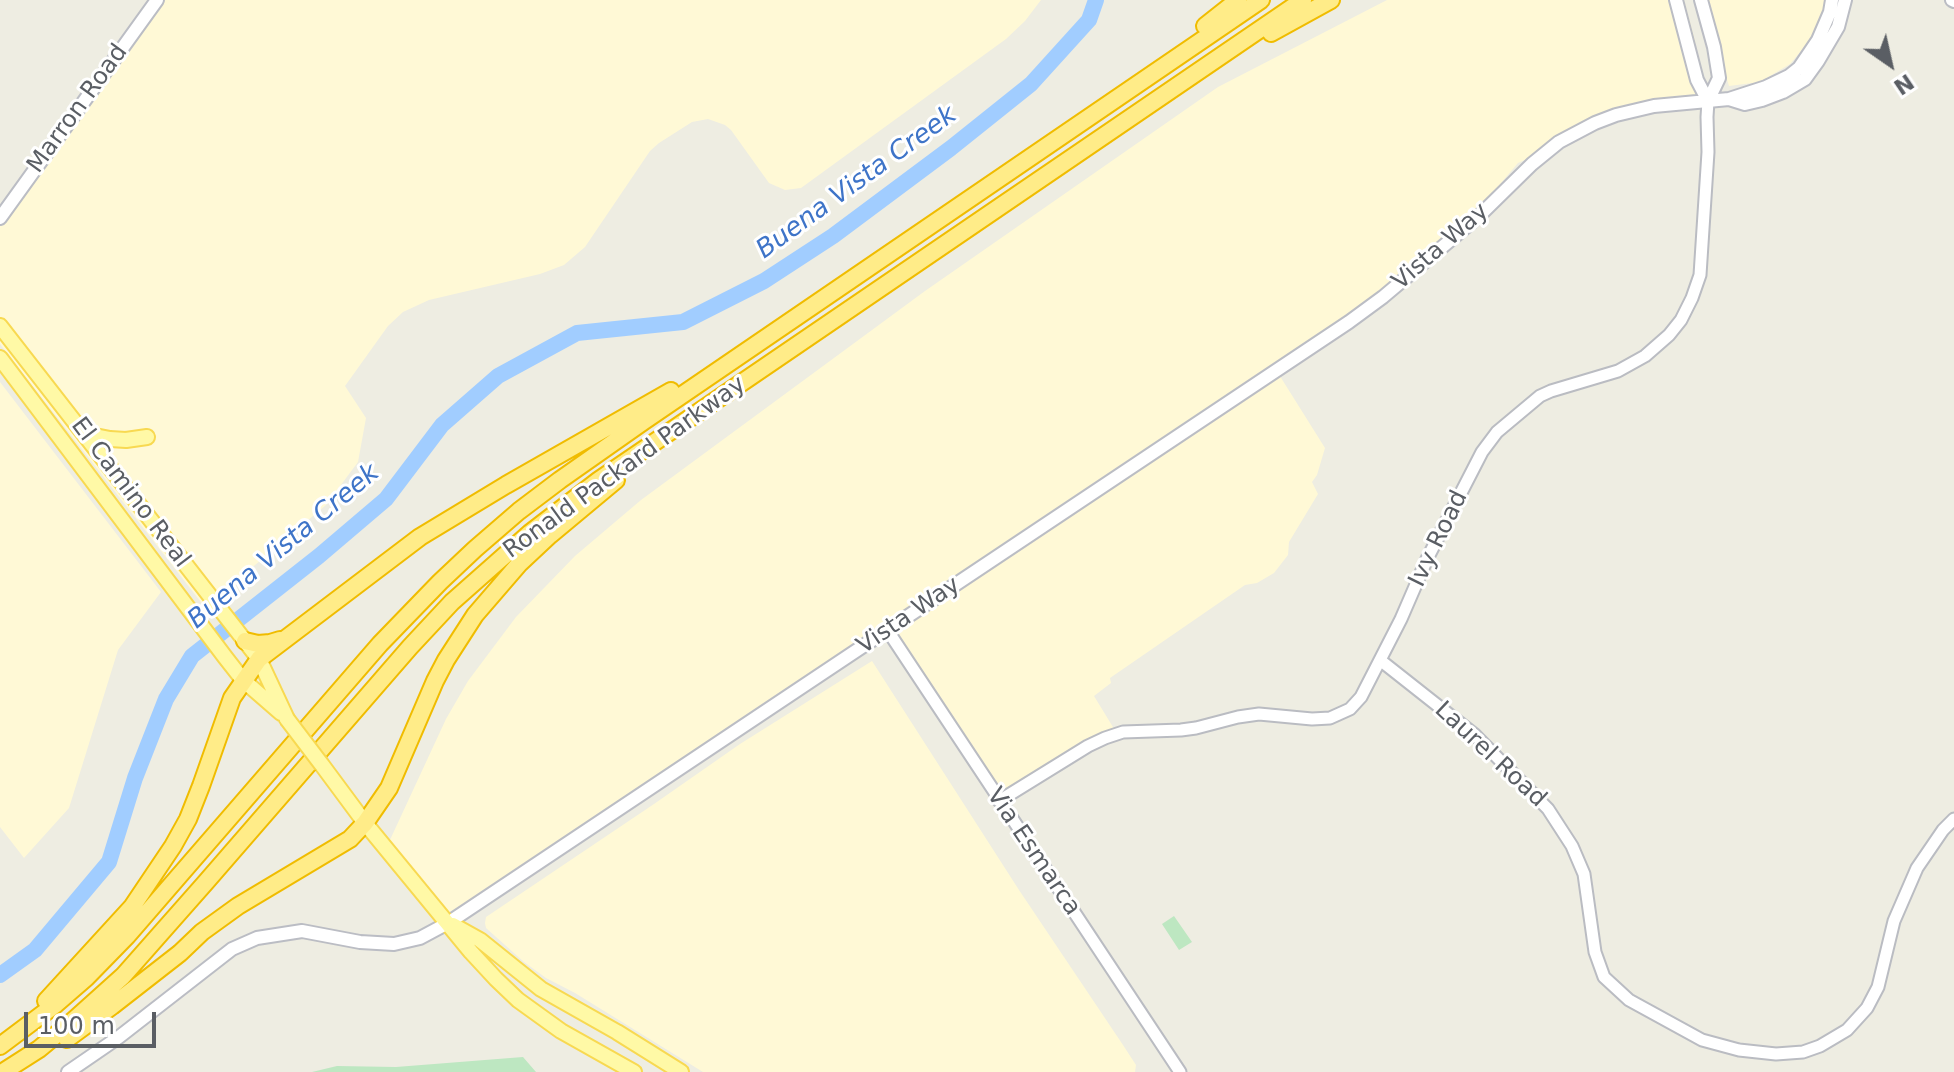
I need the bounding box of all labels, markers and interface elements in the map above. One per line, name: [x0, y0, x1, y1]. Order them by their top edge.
north arrow: [1850, 24, 1930, 104]
street label: Marron Road: [22, 39, 134, 179]
text: N: [1889, 69, 1918, 100]
water label: Buena Vista Creek: [751, 100, 963, 266]
street label: Vista Way: [1387, 197, 1495, 297]
street label: Ronald Packard Parkway: [498, 371, 752, 565]
street label: El Camino Real: [64, 412, 196, 574]
water label: Buena Vista Creek: [182, 458, 386, 636]
street label: Ivy Road: [1403, 486, 1475, 592]
street label: Vista Way: [852, 571, 966, 661]
street label: Laurel Road: [1428, 696, 1552, 814]
street label: Via Esmarca: [980, 783, 1086, 921]
scale bar: [28, 996, 160, 1046]
text: 100 m: [38, 1012, 115, 1040]

